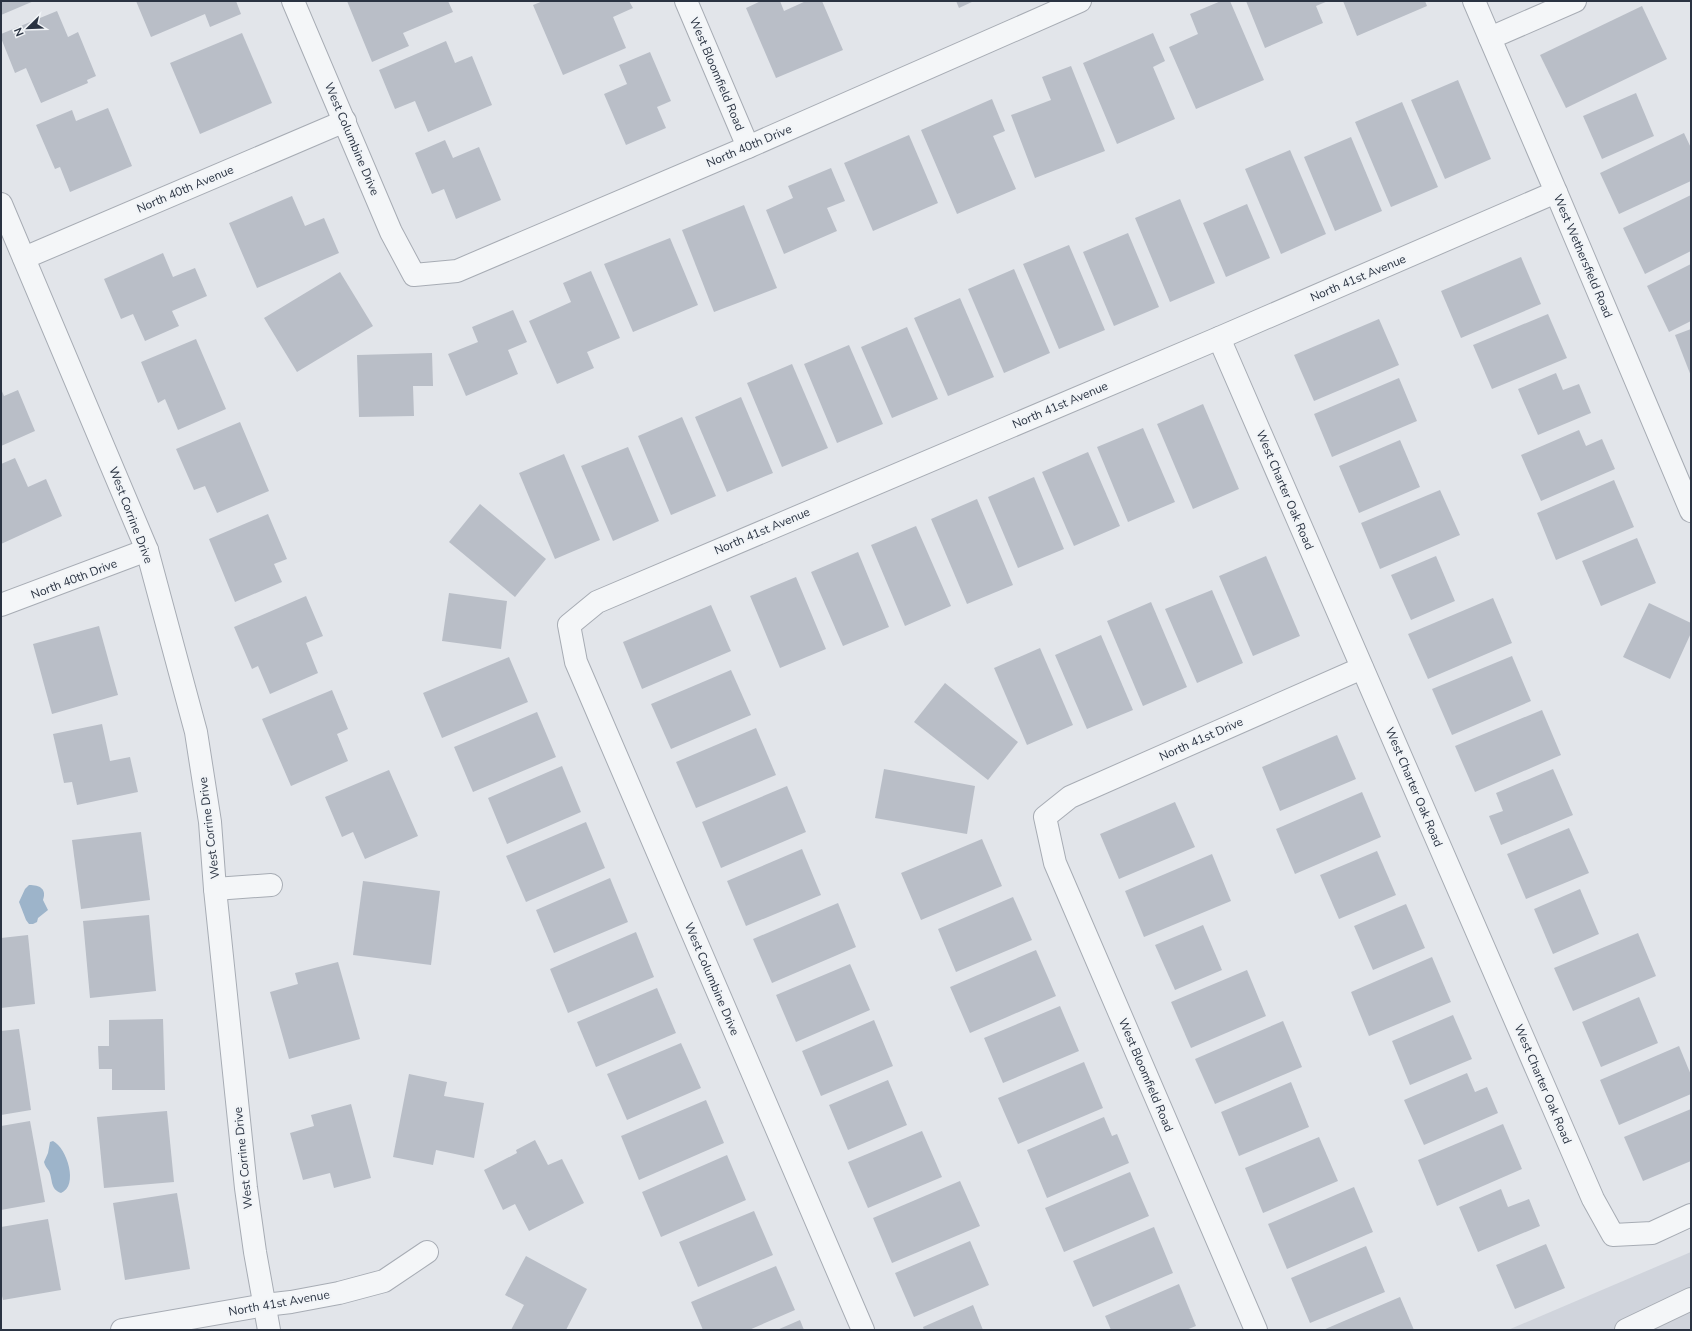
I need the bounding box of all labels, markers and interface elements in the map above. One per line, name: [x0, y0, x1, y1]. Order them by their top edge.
north arrow: [8, 8, 48, 48]
street label: West Bloomfield Road: [686, 15, 748, 133]
text: N: [11, 25, 28, 38]
street label: West Columbine Drive: [321, 80, 383, 198]
street label: North 40th Drive: [704, 121, 794, 171]
street label: North 40th Avenue: [134, 161, 236, 217]
street label: West Wethersfield Road: [1550, 192, 1616, 320]
street label: North 41st Avenue: [1308, 251, 1408, 305]
street label: North 41st Avenue: [1010, 378, 1110, 432]
street label: West Charter Oak Road: [1253, 428, 1317, 552]
street label: West Corrine Drive: [105, 464, 157, 566]
street label: North 41st Avenue: [712, 504, 812, 558]
street label: North 40th Drive: [29, 555, 119, 603]
street label: North 41st Drive: [1157, 713, 1245, 765]
street label: West Charter Oak Road: [1382, 725, 1446, 849]
street label: West Corrine Drive: [195, 776, 223, 880]
street label: West Columbine Drive: [681, 920, 743, 1038]
street label: West Bloomfield Road: [1115, 1016, 1177, 1134]
street label: West Charter Oak Road: [1511, 1022, 1575, 1146]
street label: West Corrine Drive: [230, 1106, 256, 1210]
street label: North 41st Avenue: [227, 1286, 331, 1320]

